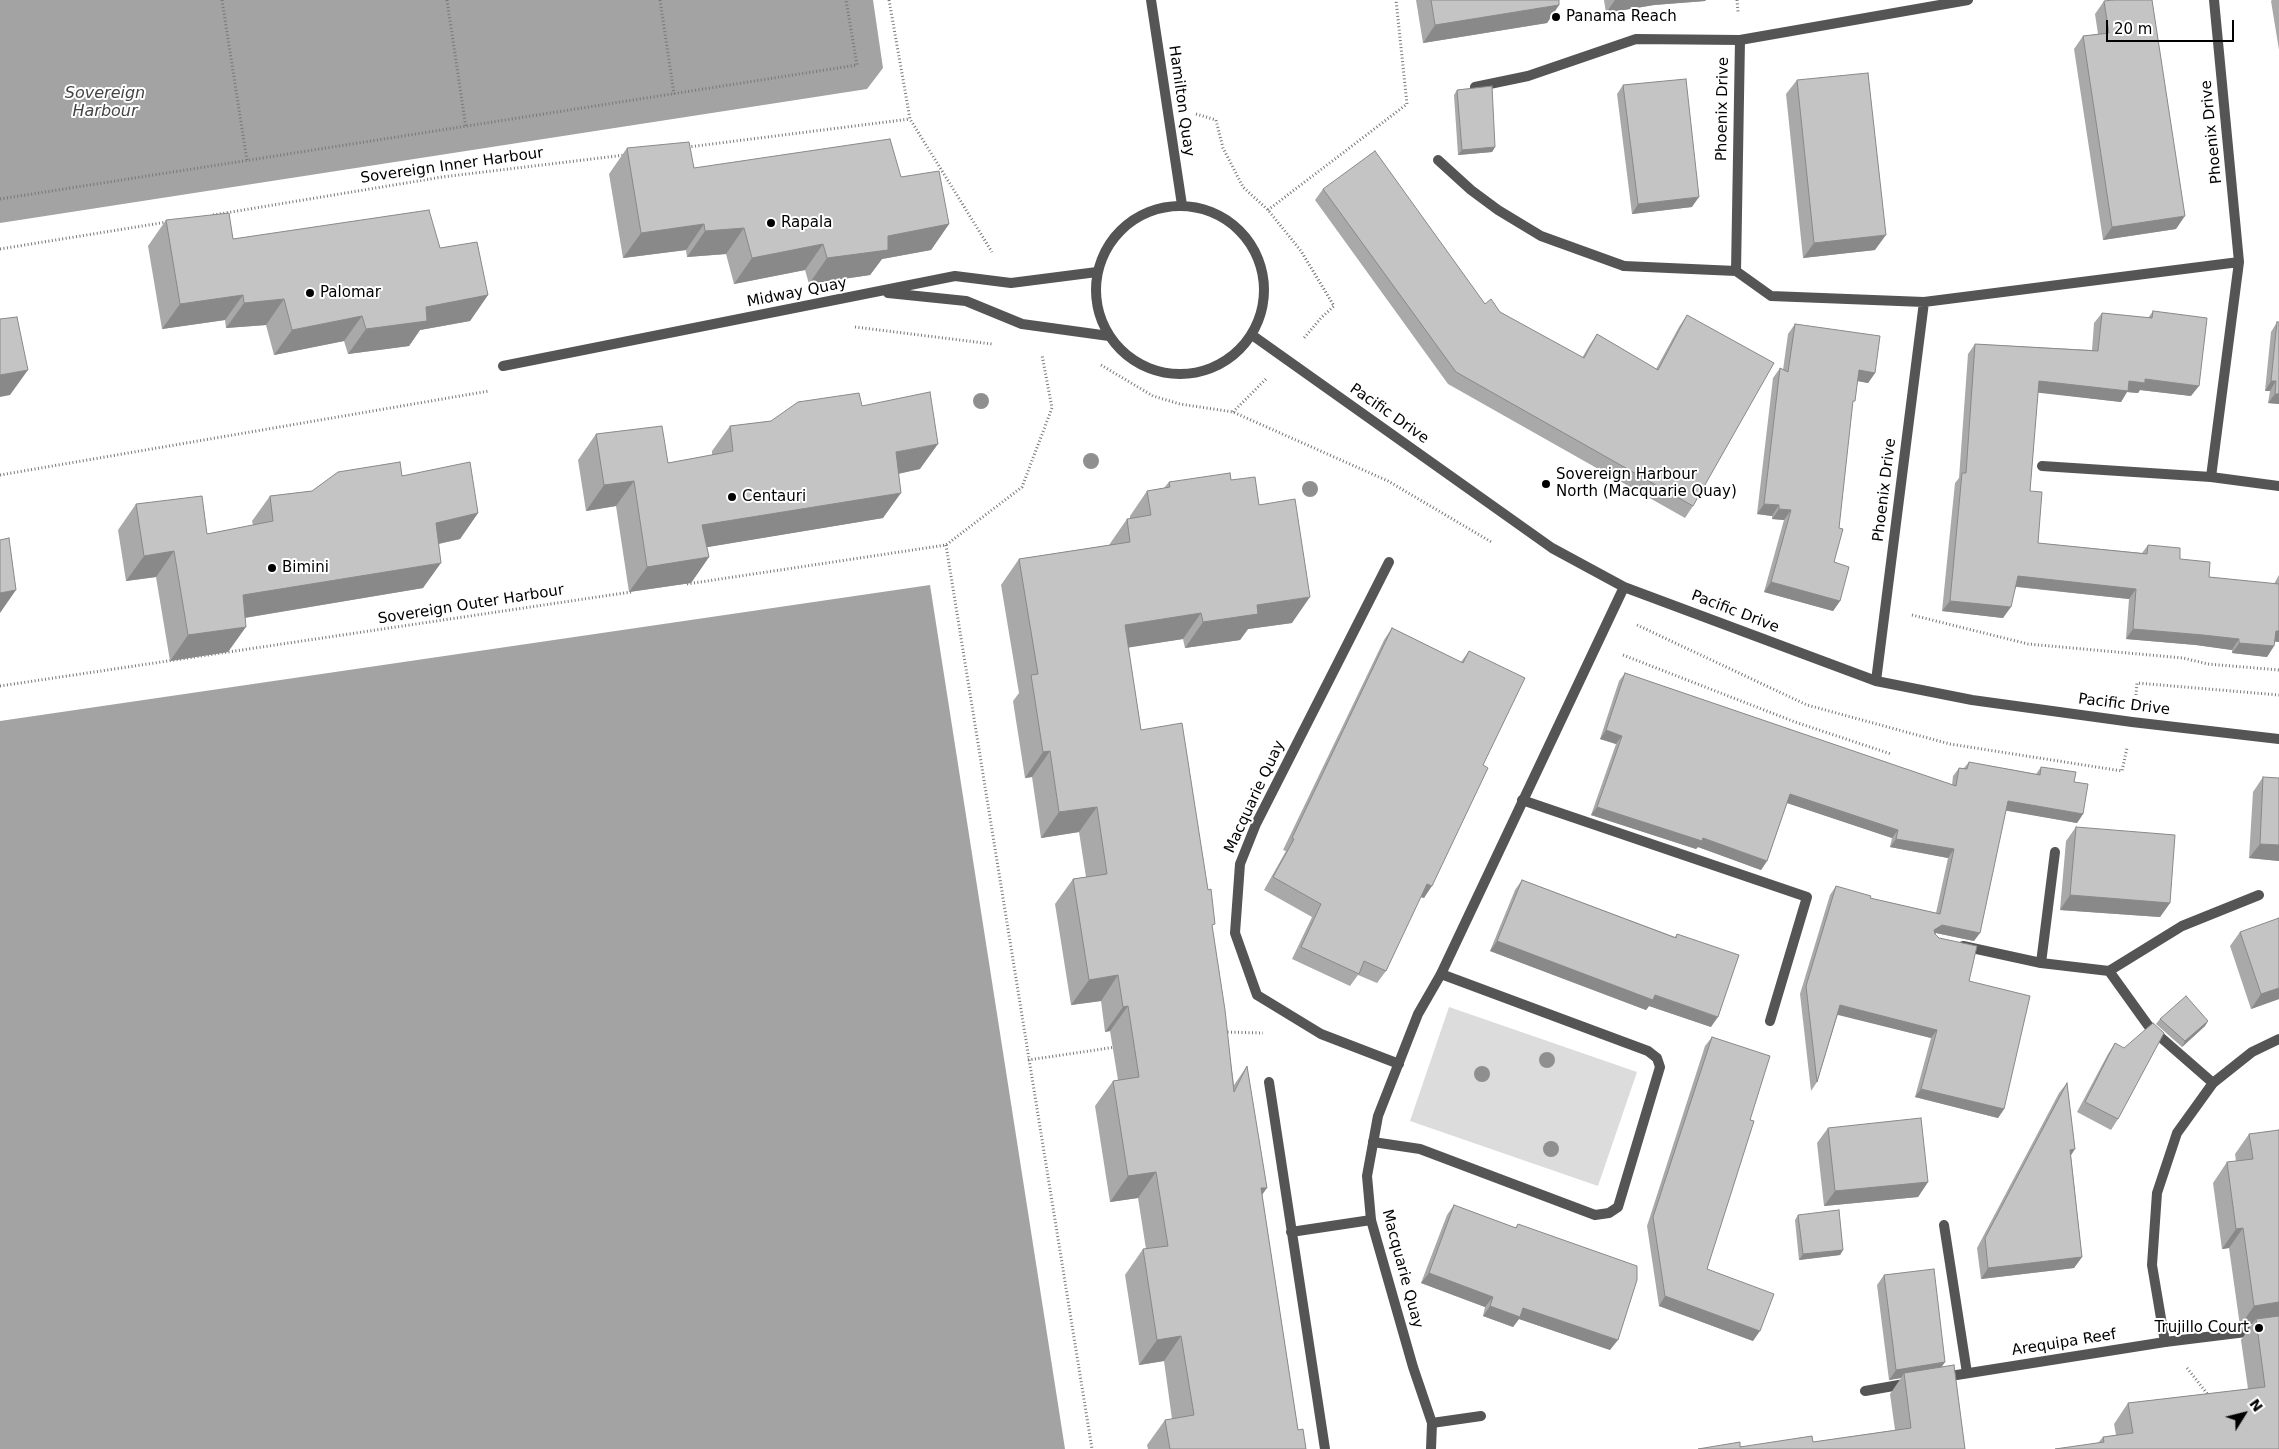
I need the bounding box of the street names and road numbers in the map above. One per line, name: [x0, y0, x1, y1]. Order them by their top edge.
street label: Hamilton Quay: [1164, 44, 1198, 158]
street label: Phoenix Drive: [1713, 57, 1733, 161]
street label: Phoenix Drive: [2198, 79, 2226, 185]
street label: Sovereign Inner Harbour: [359, 144, 545, 188]
street label: Midway Quay: [746, 275, 848, 311]
street label: Pacific Drive: [1346, 380, 1432, 448]
street label: Phoenix Drive: [1870, 437, 1900, 543]
street label: Sovereign Outer Harbour: [377, 581, 565, 629]
street label: Pacific Drive: [1689, 587, 1781, 637]
street label: Pacific Drive: [2077, 690, 2171, 720]
street label: Macquarie Quay: [1221, 738, 1289, 856]
street label: Macquarie Quay: [1377, 1208, 1427, 1330]
street label: Arequipa Reef: [2010, 1326, 2118, 1360]

